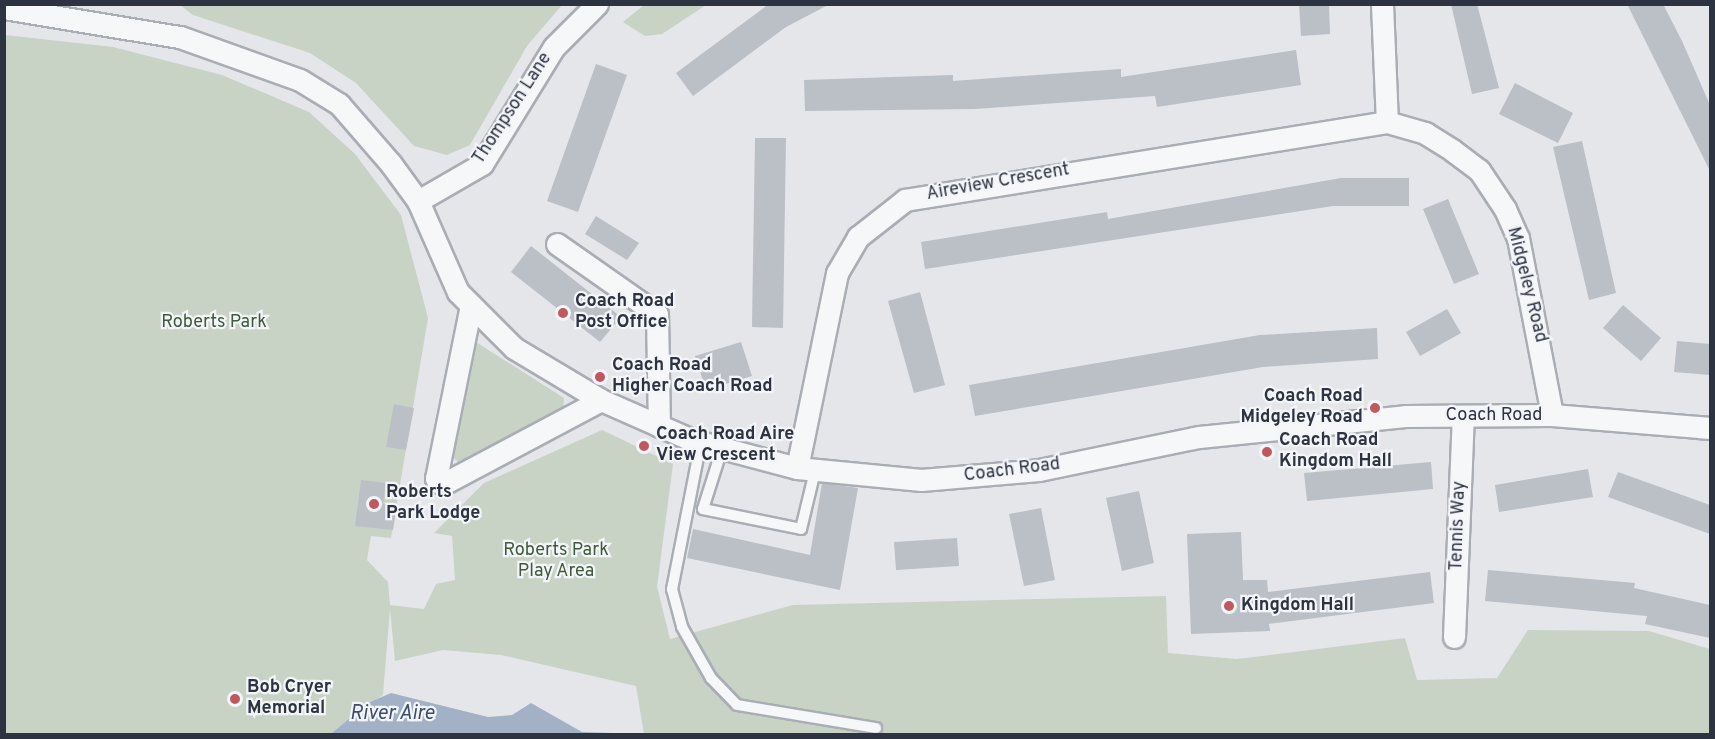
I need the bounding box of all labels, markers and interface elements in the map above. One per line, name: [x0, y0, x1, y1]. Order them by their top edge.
street label: Thompson Lane: [469, 49, 557, 169]
street label: Aireview Crescent: [925, 160, 1071, 206]
street label: Midgeley Road: [1501, 225, 1551, 345]
place label: Coach Road Post Office: [575, 292, 674, 334]
marker: Coach Road Post Office: [556, 306, 570, 320]
park label: Roberts Park: [161, 312, 267, 334]
place label: Coach Road Higher Coach Road: [612, 356, 773, 398]
marker: Coach Road Higher Coach Road: [593, 370, 607, 384]
place label: Coach Road Midgeley Road: [1240, 387, 1363, 430]
marker: Coach Road Midgeley Road: [1368, 401, 1382, 415]
street label: Coach Road: [1446, 405, 1542, 427]
place label: Coach Road Aire View Crescent: [656, 425, 795, 468]
place label: Coach Road Kingdom Hall: [1279, 431, 1392, 474]
marker: Coach Road Aire View Crescent: [637, 439, 651, 453]
marker: Coach Road Kingdom Hall: [1260, 445, 1274, 459]
street label: Coach Road: [963, 454, 1061, 488]
street label: Tennis Way: [1447, 481, 1471, 571]
place label: Roberts Park Lodge: [386, 483, 480, 526]
marker: Roberts Park Lodge: [367, 497, 381, 511]
park label: Roberts Park Play Area: [503, 541, 609, 584]
place label: Kingdom Hall: [1241, 595, 1354, 617]
marker: Kingdom Hall: [1222, 599, 1236, 613]
place label: Bob Cryer Memorial: [247, 678, 331, 720]
marker: Bob Cryer Memorial: [228, 692, 242, 706]
water label: River Aire: [349, 702, 435, 726]

